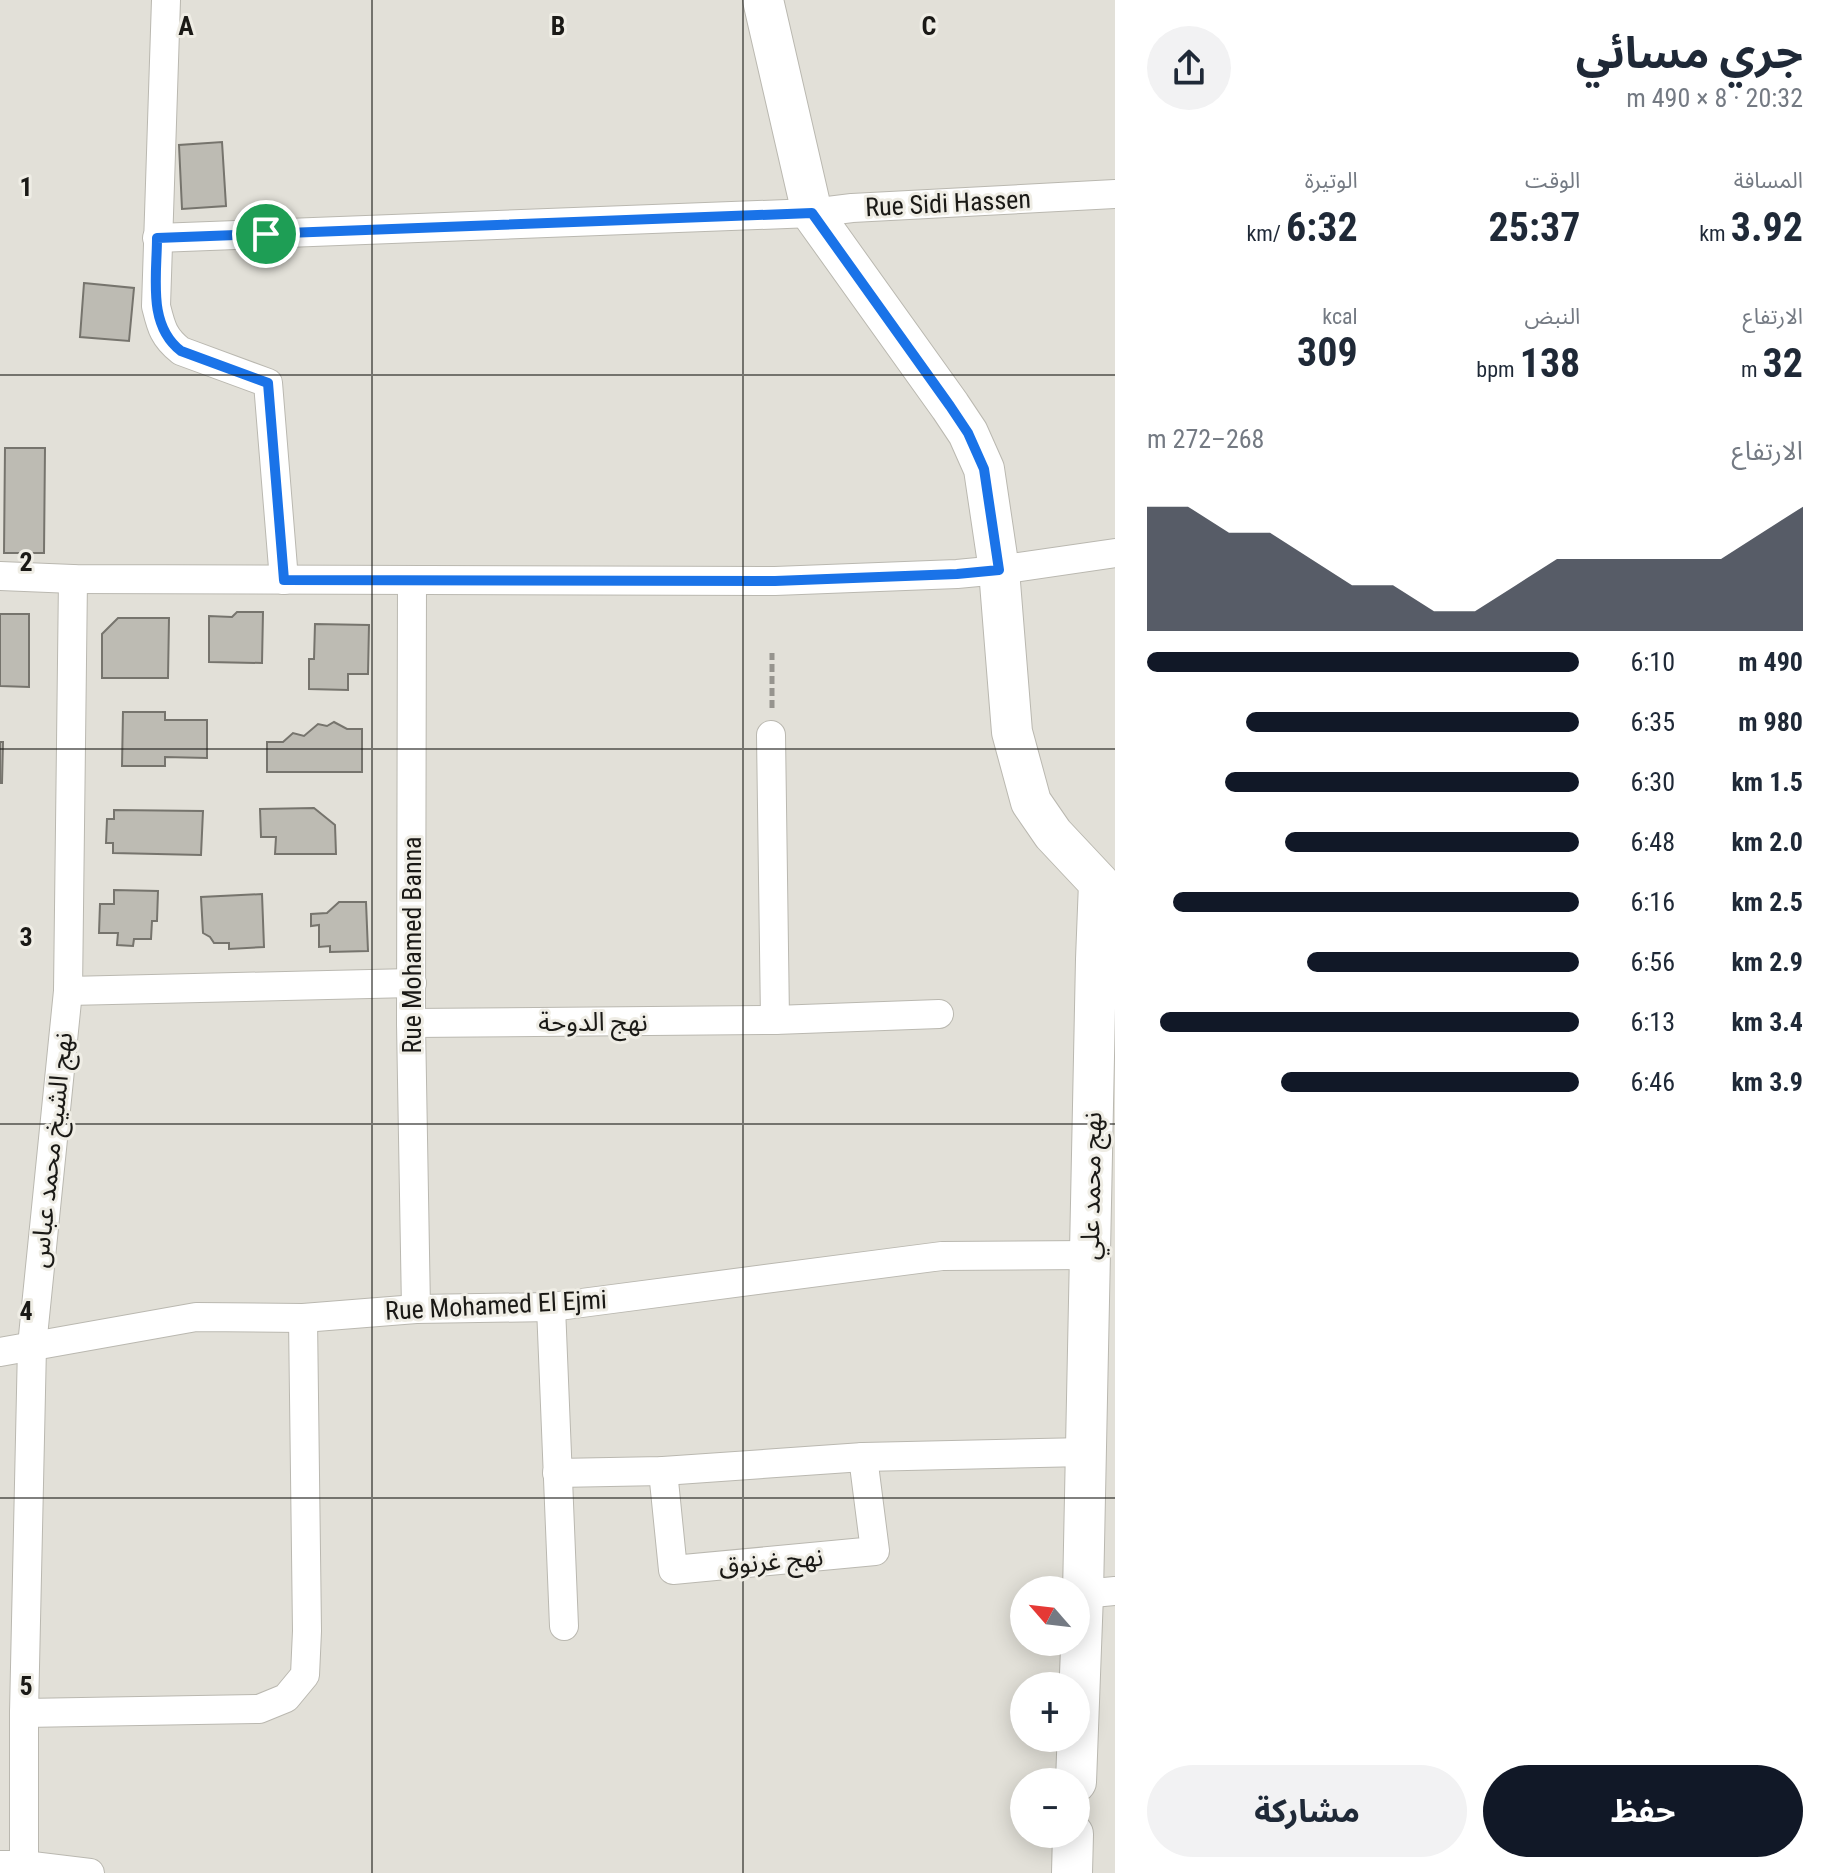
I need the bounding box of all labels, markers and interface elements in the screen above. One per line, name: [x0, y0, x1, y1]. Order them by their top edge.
text: A: [178, 11, 194, 41]
text: B: [551, 11, 565, 41]
text: C: [922, 11, 937, 41]
button: share: [1147, 26, 1231, 110]
text: جري مسائي: [1576, 27, 1803, 79]
text: 20:32 · 8 × 490 m: [1626, 83, 1803, 113]
text: الوتيرة: [1305, 168, 1358, 193]
text: الوقت: [1525, 168, 1580, 193]
text: المسافة: [1734, 168, 1803, 193]
text: 1: [19, 172, 33, 202]
street label: Rue Sidi Hassen: [864, 184, 1032, 222]
pin: [232, 200, 300, 268]
text: 6:32: [1286, 204, 1358, 251]
text: 25:37: [1489, 204, 1580, 251]
text: 3.92: [1731, 204, 1803, 251]
icon: arrive: [244, 212, 288, 256]
text: /km: [1246, 221, 1286, 246]
text: km: [1699, 221, 1731, 246]
text: kcal: [1322, 304, 1358, 329]
text: النبض: [1525, 304, 1580, 329]
text: الارتفاع: [1743, 304, 1803, 329]
text: 309: [1297, 329, 1358, 376]
text: 138: [1520, 340, 1580, 387]
text: 32: [1763, 340, 1803, 387]
text: bpm: [1476, 357, 1520, 382]
text: m: [1741, 357, 1763, 382]
text: 268–272 m: [1147, 424, 1264, 454]
text: الارتفاع: [1732, 436, 1803, 466]
text: 2: [19, 547, 33, 577]
text: 6:10: [1630, 647, 1675, 677]
text: 490 m: [1738, 647, 1803, 677]
text: 6:35: [1630, 707, 1675, 737]
text: 980 m: [1738, 707, 1803, 737]
text: 6:30: [1630, 767, 1675, 797]
text: 1.5 km: [1731, 767, 1803, 797]
text: 6:48: [1630, 827, 1675, 857]
text: 2.0 km: [1731, 827, 1803, 857]
street label: Rue Mohamed Banna: [397, 836, 427, 1054]
text: 6:16: [1630, 887, 1675, 917]
text: 2.5 km: [1731, 887, 1803, 917]
text: 3: [19, 922, 33, 952]
text: 6:56: [1630, 947, 1675, 977]
text: 2.9 km: [1731, 947, 1803, 977]
street label: نهج الدوحة: [538, 1007, 648, 1042]
text: 6:13: [1630, 1007, 1675, 1037]
text: 3.4 km: [1731, 1007, 1803, 1037]
street label: نهج الشيخ محمد عباس: [24, 1031, 83, 1270]
text: 6:46: [1630, 1067, 1675, 1097]
text: 3.9 km: [1731, 1067, 1803, 1097]
street label: نهج محمد علي: [1075, 1112, 1112, 1260]
street label: Rue Mohamed El Ejmi: [384, 1284, 608, 1326]
text: 4: [19, 1296, 33, 1326]
street label: نهج غرنوق: [717, 1541, 825, 1586]
north arrow: [1010, 1576, 1090, 1656]
map controls: [1010, 1576, 1090, 1848]
text: 5: [19, 1671, 33, 1701]
button: +: [1010, 1672, 1090, 1752]
button: مشاركة: [1147, 1765, 1467, 1857]
button: حفظ: [1483, 1765, 1803, 1857]
button: −: [1010, 1768, 1090, 1848]

